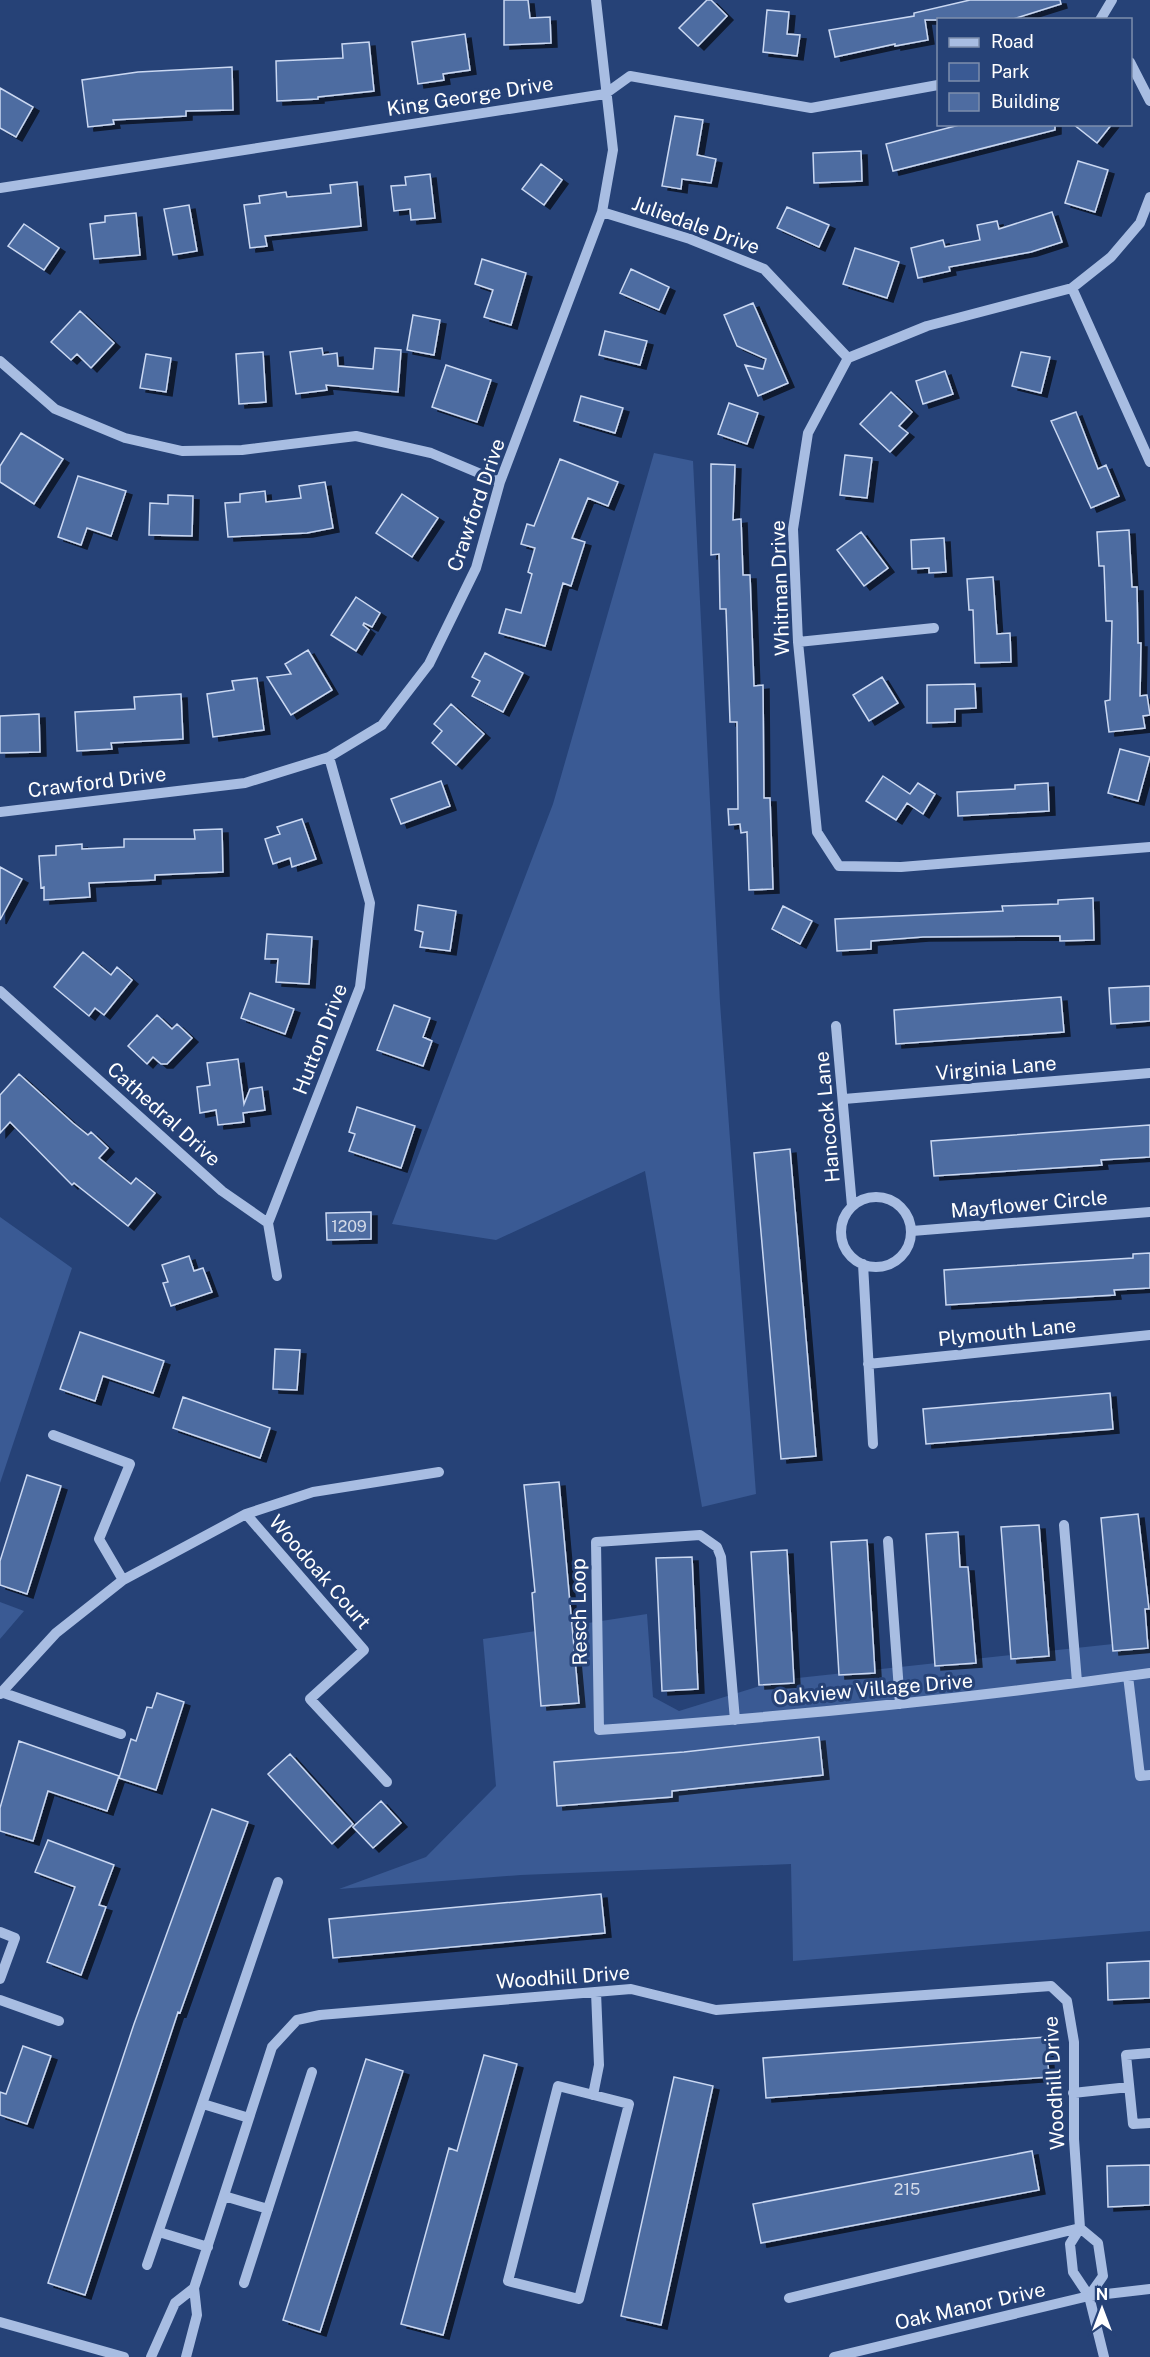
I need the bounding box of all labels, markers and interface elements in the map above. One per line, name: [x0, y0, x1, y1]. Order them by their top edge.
legend: [937, 18, 1132, 126]
text: Road: [991, 31, 1034, 52]
text: Park: [991, 61, 1029, 82]
street label: King George Drive: [385, 71, 555, 121]
text: Building: [991, 91, 1060, 112]
street label: Juliedale Drive: [629, 191, 763, 259]
street label: Crawford Drive: [442, 435, 510, 575]
street label: Whitman Drive: [766, 520, 794, 656]
street label: Crawford Drive: [26, 762, 168, 802]
street label: Hutton Drive: [288, 980, 352, 1098]
street label: Hancock Lane: [809, 1050, 845, 1184]
street label: Virginia Lane: [935, 1051, 1057, 1085]
street label: Cathedral Drive: [102, 1057, 226, 1171]
street label: Mayflower Circle: [950, 1185, 1108, 1223]
house number: 1209: [331, 1217, 367, 1236]
street label: Plymouth Lane: [937, 1313, 1077, 1351]
street label: Woodoak Court: [264, 1510, 376, 1634]
street label: Resch Loop: [566, 1558, 592, 1666]
street label: Oakview Village Drive: [772, 1668, 974, 1710]
street label: Woodhill Drive: [495, 1960, 631, 1994]
street label: Woodhill Drive: [1039, 2015, 1069, 2151]
house number: 215: [894, 2180, 920, 2199]
street label: Oak Manor Drive: [892, 2277, 1048, 2335]
north arrow: [1072, 2279, 1132, 2339]
text: N: [1096, 2285, 1108, 2304]

